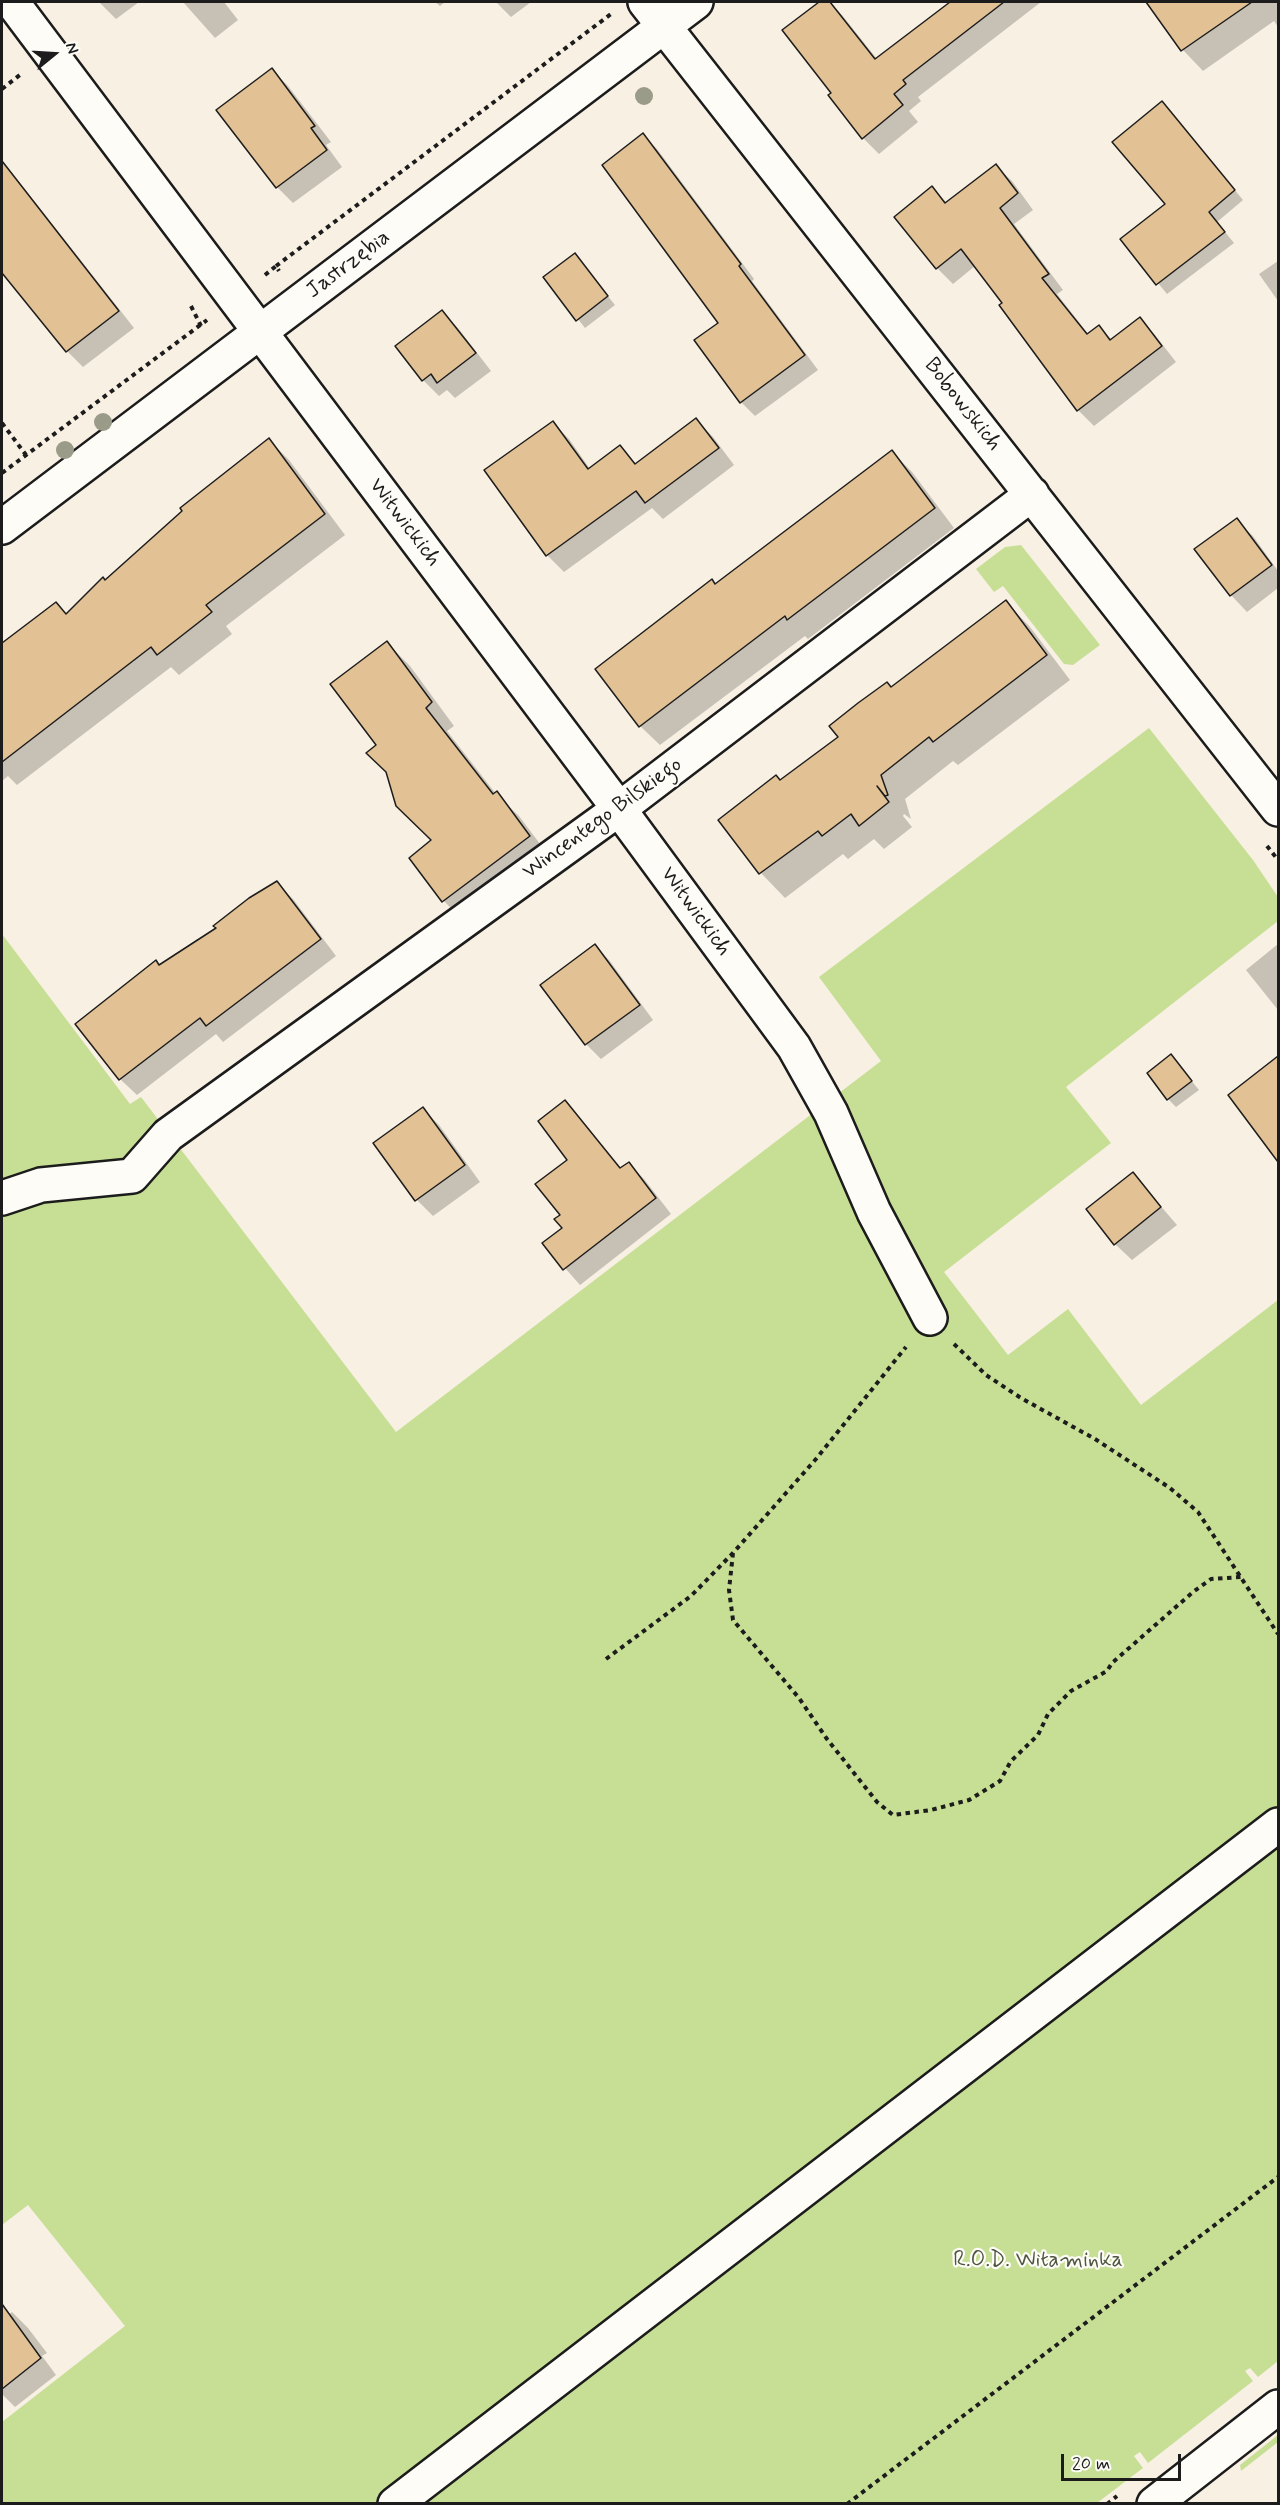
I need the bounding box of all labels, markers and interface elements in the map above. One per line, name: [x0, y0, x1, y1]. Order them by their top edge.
north arrow: [24, 24, 84, 84]
text: N: [60, 40, 83, 57]
street label: Jastrzębia: [302, 225, 396, 305]
street label: Bobowskich: [917, 353, 1007, 457]
street label: Witwickich: [362, 474, 446, 572]
street label: Wincentego Bilskiego: [518, 752, 688, 886]
street label: Witwickich: [654, 862, 736, 962]
park label: R.O.D. Witaminka: [953, 2248, 1123, 2274]
scale bar: [1064, 2442, 1184, 2480]
text: 20 m: [1072, 2452, 1110, 2476]

